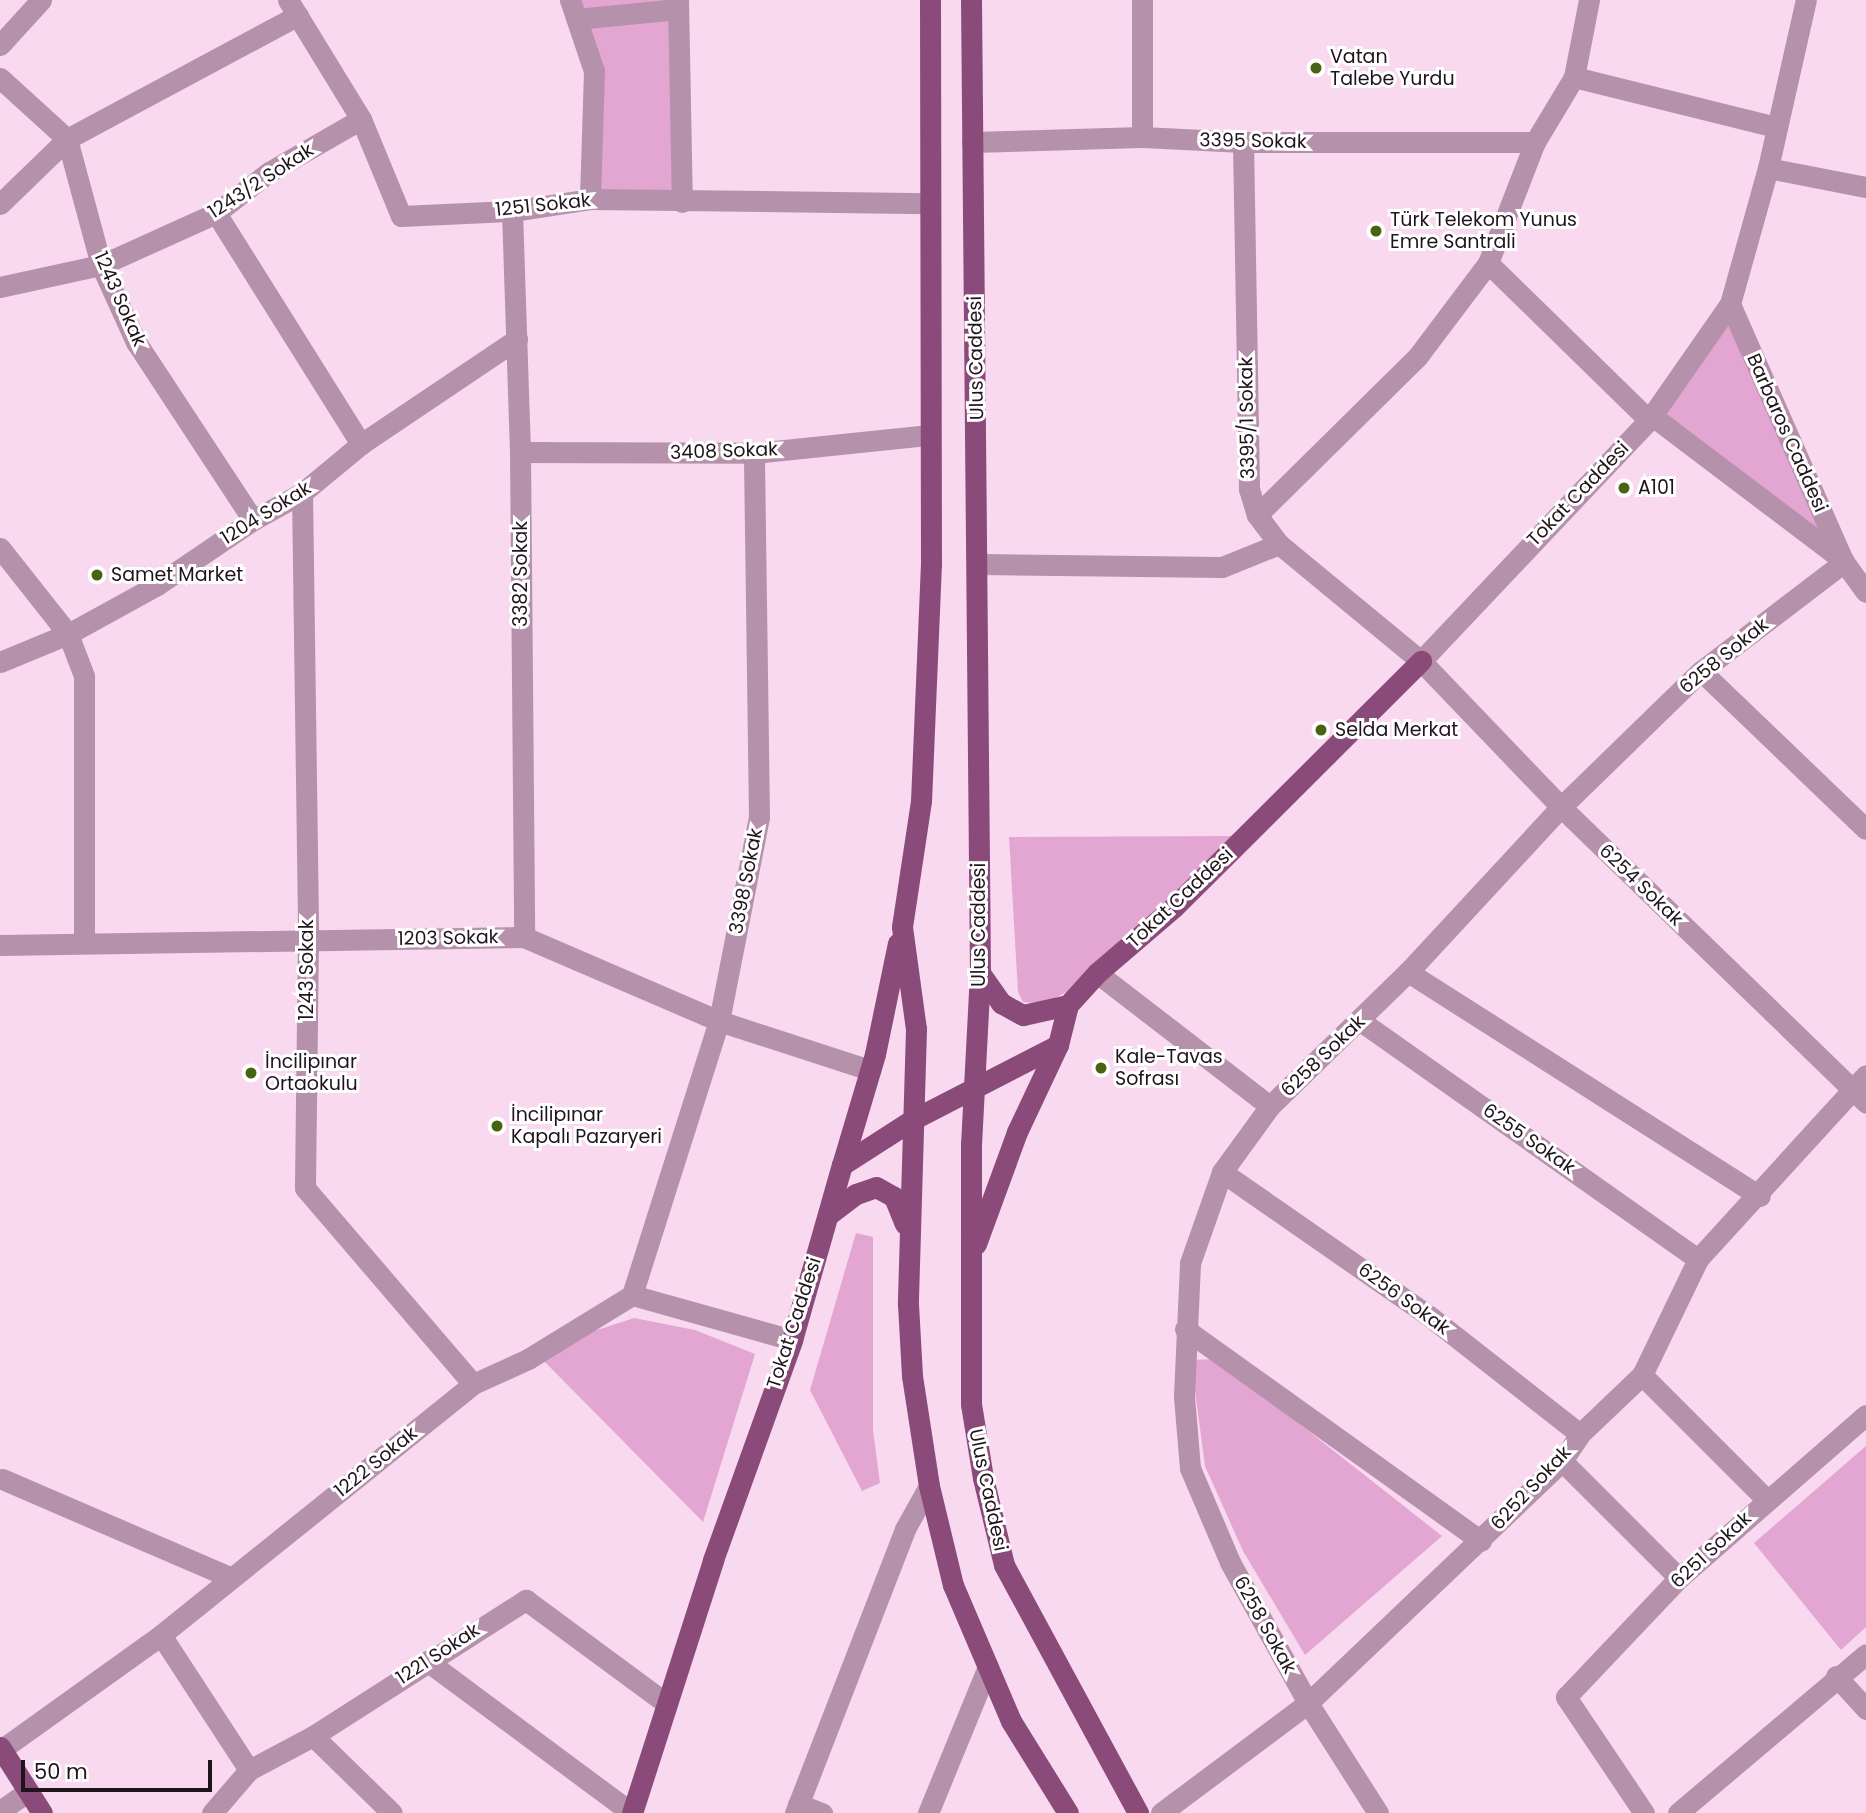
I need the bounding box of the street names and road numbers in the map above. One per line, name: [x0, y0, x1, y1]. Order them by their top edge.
street label: 3395 Sokak: [1199, 129, 1307, 153]
street label: 1243/2 Sokak: [204, 139, 318, 223]
street label: 1251 Sokak: [494, 189, 592, 221]
street label: 1243 Sokak: [89, 248, 151, 350]
street label: Ulus Caddesi: [964, 296, 988, 420]
street label: Barbaros Caddesi: [1742, 350, 1832, 516]
street label: 3395/1 Sokak: [1235, 357, 1259, 479]
street label: Tokat Caddesi: [1522, 437, 1634, 551]
street label: 3408 Sokak: [670, 438, 778, 464]
street label: 1204 Sokak: [217, 476, 315, 550]
street label: 3382 Sokak: [510, 521, 532, 627]
street label: 6258 Sokak: [1675, 613, 1773, 699]
street label: 3398 Sokak: [725, 826, 767, 936]
street label: 6254 Sokak: [1594, 839, 1688, 931]
street label: Tokat Caddesi: [1122, 843, 1238, 953]
street label: Ulus Caddesi: [968, 863, 990, 987]
street label: 1243 Sokak: [296, 920, 318, 1020]
street label: 1203 Sokak: [397, 926, 499, 950]
street label: 6258 Sokak: [1276, 1010, 1370, 1102]
street label: 6255 Sokak: [1478, 1099, 1580, 1179]
street label: Tokat Caddesi: [762, 1255, 826, 1391]
street label: 6256 Sokak: [1354, 1258, 1454, 1340]
street label: 1222 Sokak: [330, 1422, 422, 1502]
street label: Ulus Caddesi: [964, 1427, 1012, 1553]
street label: 6252 Sokak: [1486, 1441, 1576, 1535]
street label: 6251 Sokak: [1666, 1507, 1756, 1593]
street label: 6258 Sokak: [1229, 1572, 1301, 1678]
street label: 1221 Sokak: [392, 1619, 484, 1689]

